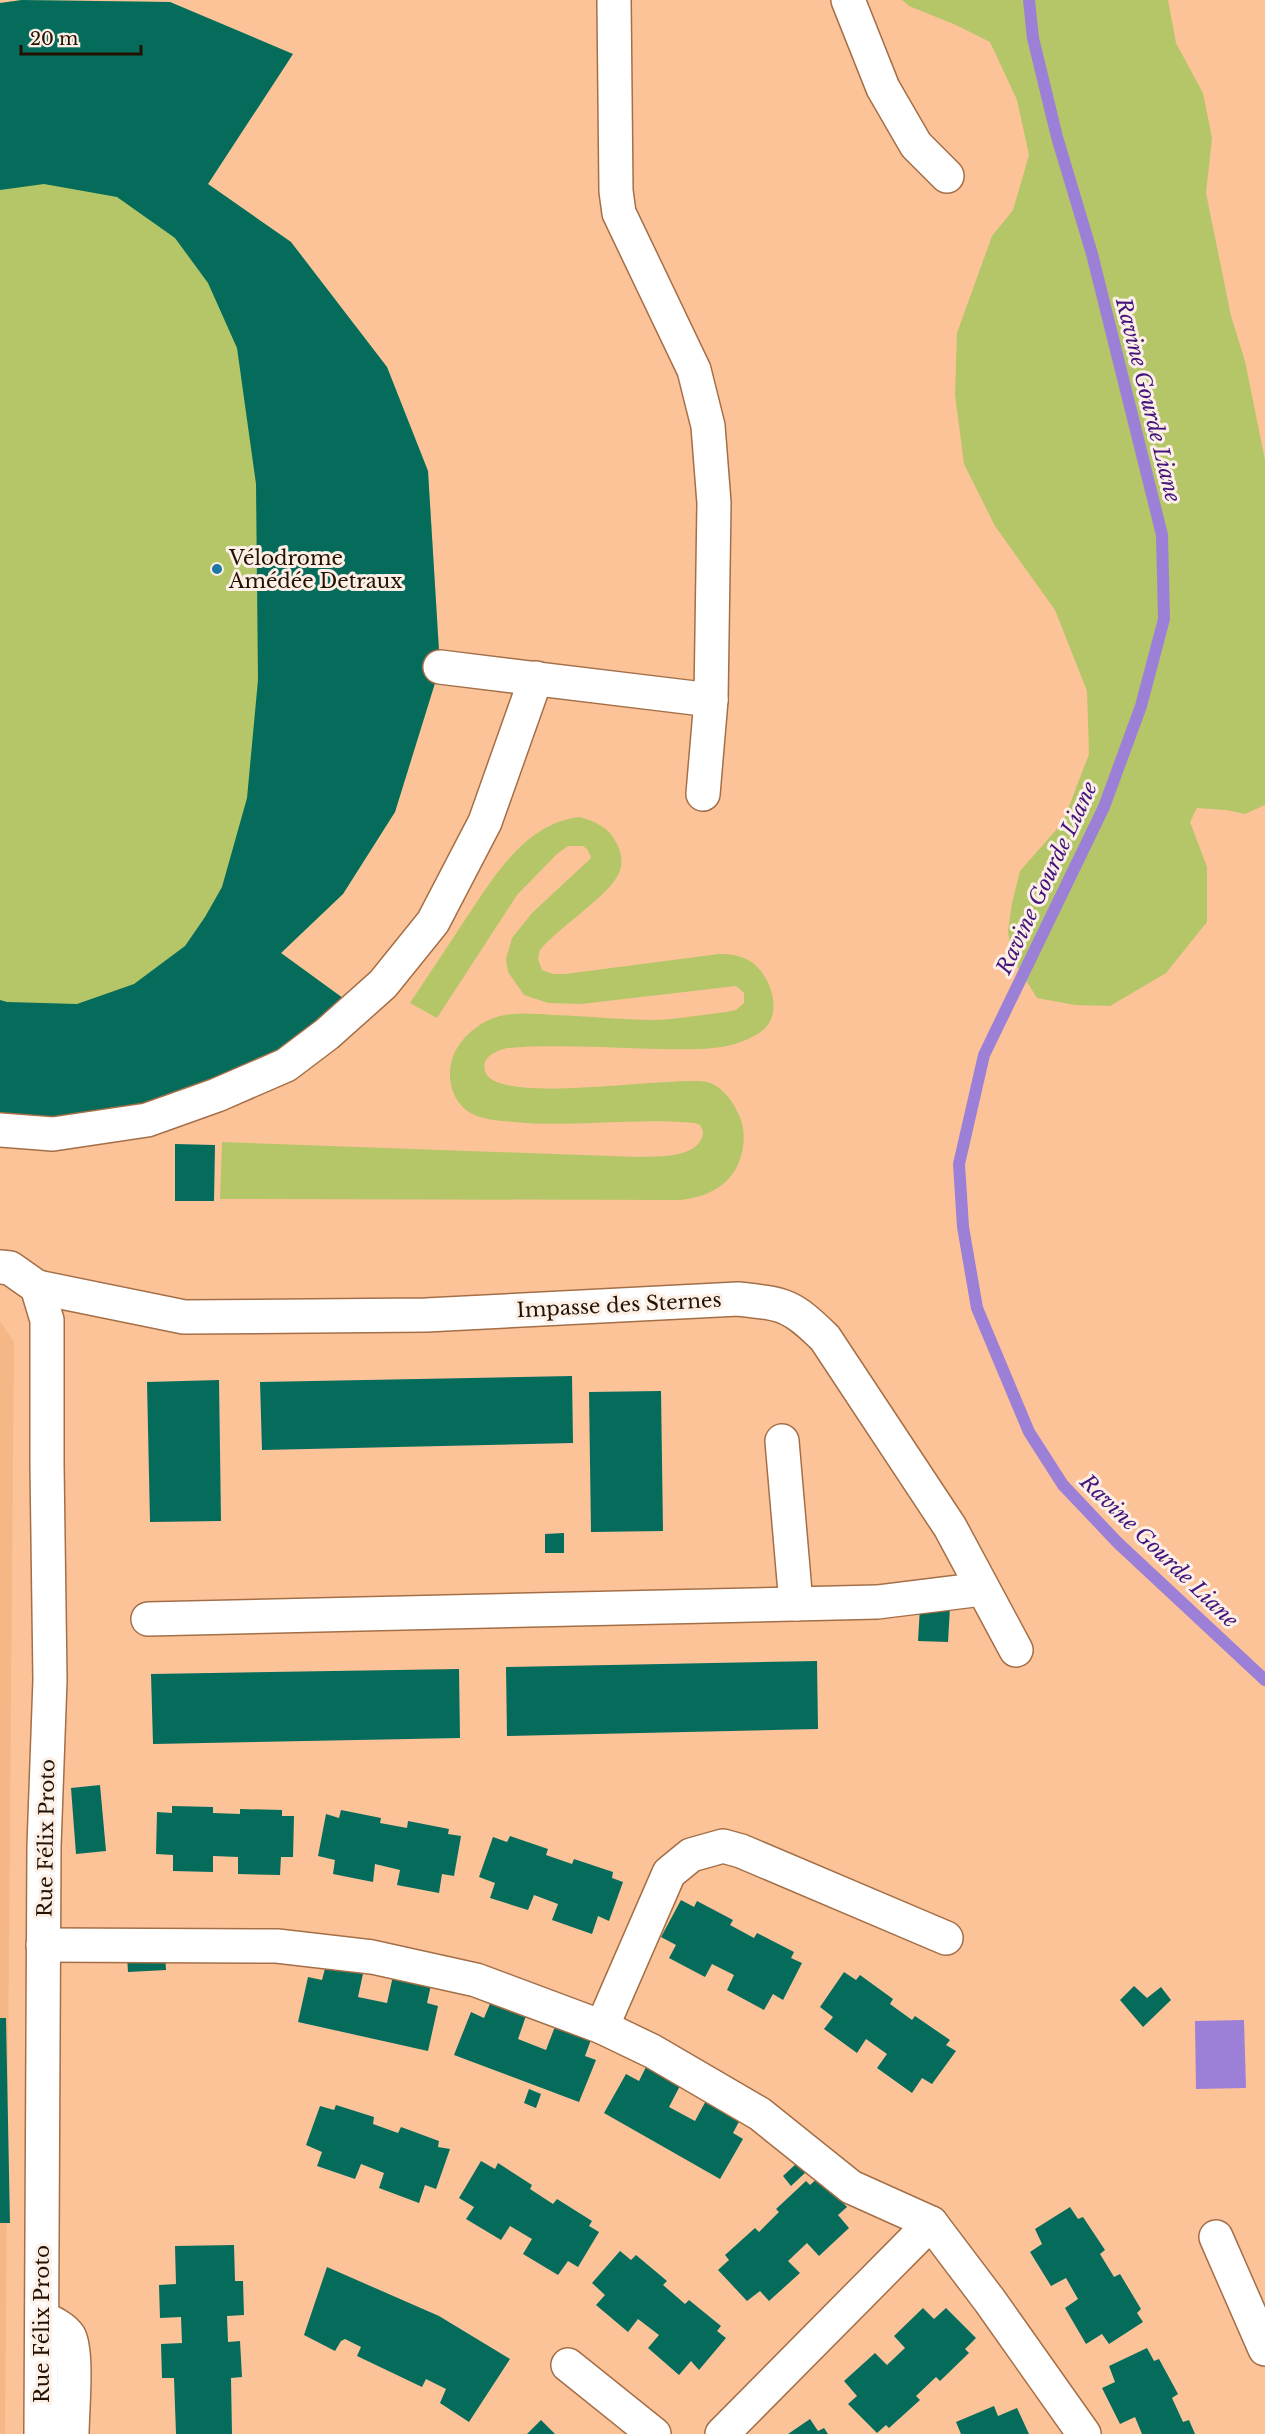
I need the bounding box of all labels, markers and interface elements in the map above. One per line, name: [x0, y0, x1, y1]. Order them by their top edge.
scale bar: [21, 18, 141, 56]
text: 20 m: [30, 28, 78, 50]
water label: Ravine Gourde Liane: [1110, 294, 1186, 505]
place label: Vélodrome Amédée Detraux: [228, 546, 402, 593]
marker: Vélodrome Amédée Detraux: [210, 562, 224, 576]
water label: Ravine Gourde Liane: [991, 777, 1103, 979]
street label: Impasse des Sternes: [516, 1288, 722, 1322]
water label: Ravine Gourde Liane: [1074, 1468, 1244, 1633]
street label: Rue Félix Proto: [33, 1759, 59, 1917]
street label: Rue Félix Proto: [30, 2245, 54, 2403]

